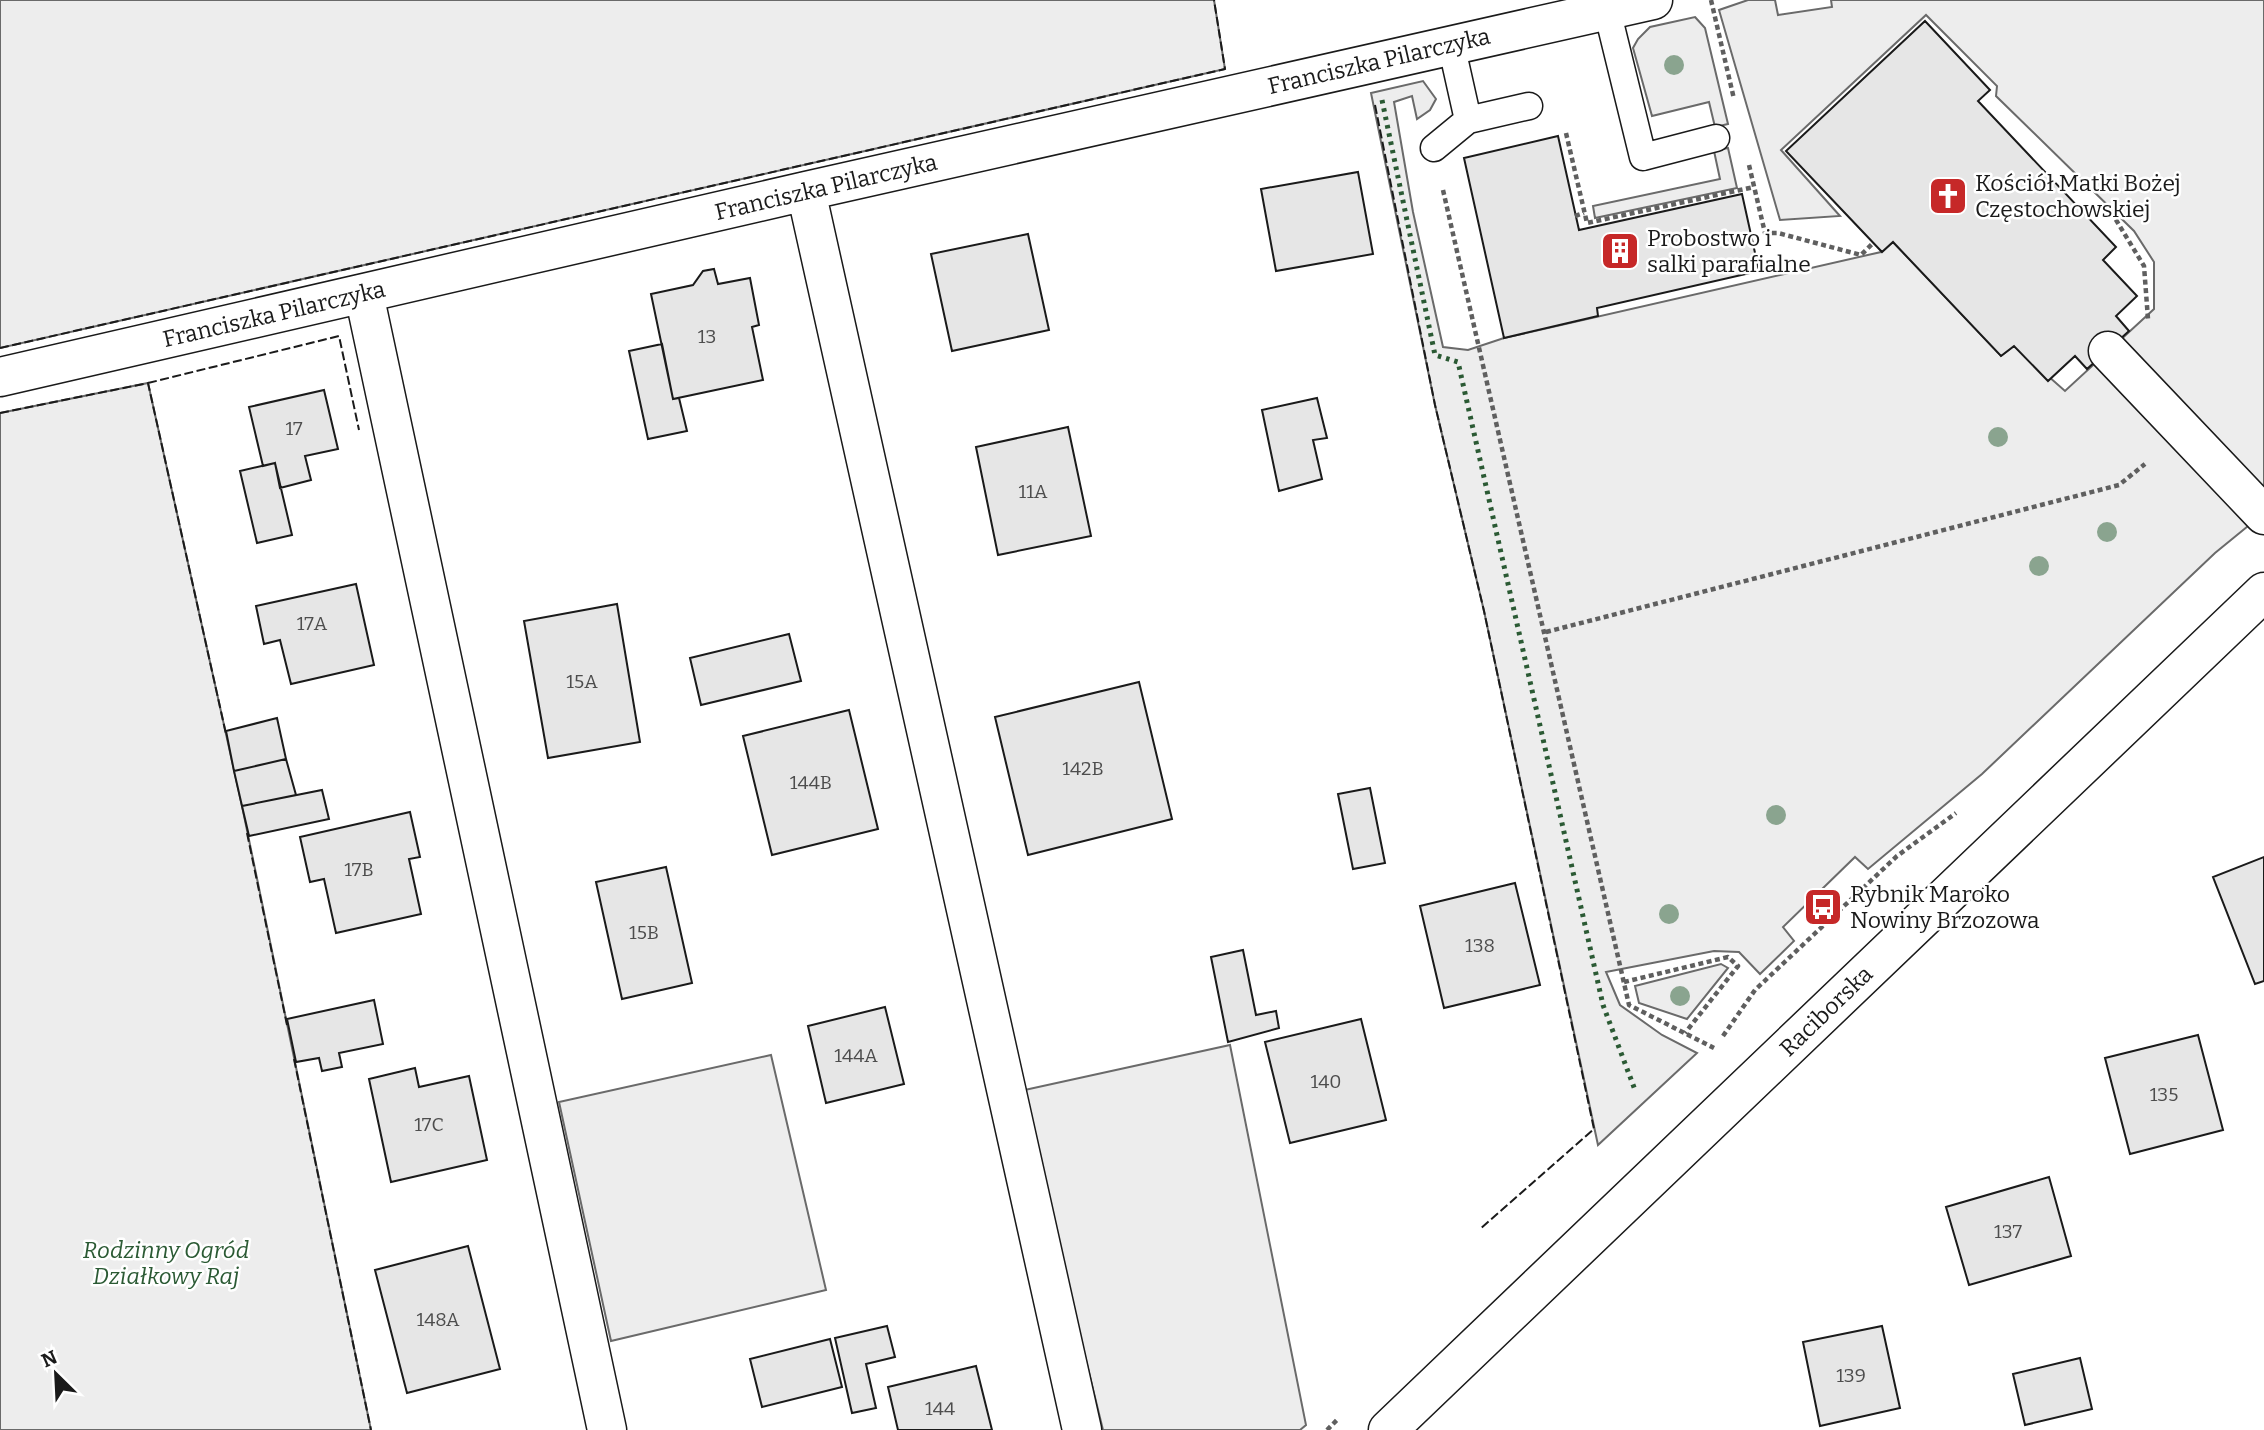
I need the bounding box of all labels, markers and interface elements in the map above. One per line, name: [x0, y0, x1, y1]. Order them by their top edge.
street label: Franciszka Pilarczyka: [1265, 22, 1493, 100]
street label: Franciszka Pilarczyka: [712, 148, 940, 226]
place label: Kościół Matki Bożej Częstochowskiej: [1975, 169, 2181, 223]
church icon: Kościół Matki Bożej Częstochowskiej: [1927, 175, 1969, 217]
place label: Probostwo i salki parafialne: [1647, 224, 1811, 278]
building icon: Probostwo i salki parafialne: [1599, 230, 1641, 272]
street label: Franciszka Pilarczyka: [160, 275, 388, 353]
house number: 13: [698, 325, 716, 348]
house number: 17: [285, 417, 303, 440]
house number: 11A: [1019, 480, 1048, 503]
house number: 17A: [297, 612, 328, 635]
house number: 15A: [566, 670, 598, 693]
house number: 142B: [1062, 757, 1104, 780]
house number: 144B: [790, 771, 832, 794]
house number: 17B: [344, 858, 374, 881]
place label: Rybnik Maroko Nowiny Brzozowa: [1850, 880, 2040, 934]
bus stop icon: Rybnik Maroko Nowiny Brzozowa: [1802, 886, 1844, 928]
house number: 15B: [629, 921, 659, 944]
house number: 138: [1465, 934, 1495, 957]
street label: Raciborska: [1774, 960, 1878, 1062]
house number: 144A: [834, 1044, 878, 1067]
house number: 140: [1311, 1070, 1342, 1093]
house number: 135: [2150, 1083, 2178, 1106]
house number: 17C: [414, 1113, 444, 1136]
house number: 137: [1994, 1220, 2022, 1243]
park label: Rodzinny Ogród Działkowy Raj: [83, 1236, 249, 1290]
house number: 148A: [417, 1308, 460, 1331]
north arrow: [21, 1339, 91, 1409]
text: N: [38, 1345, 61, 1372]
house number: 139: [1836, 1364, 1866, 1387]
house number: 144: [925, 1397, 955, 1420]

